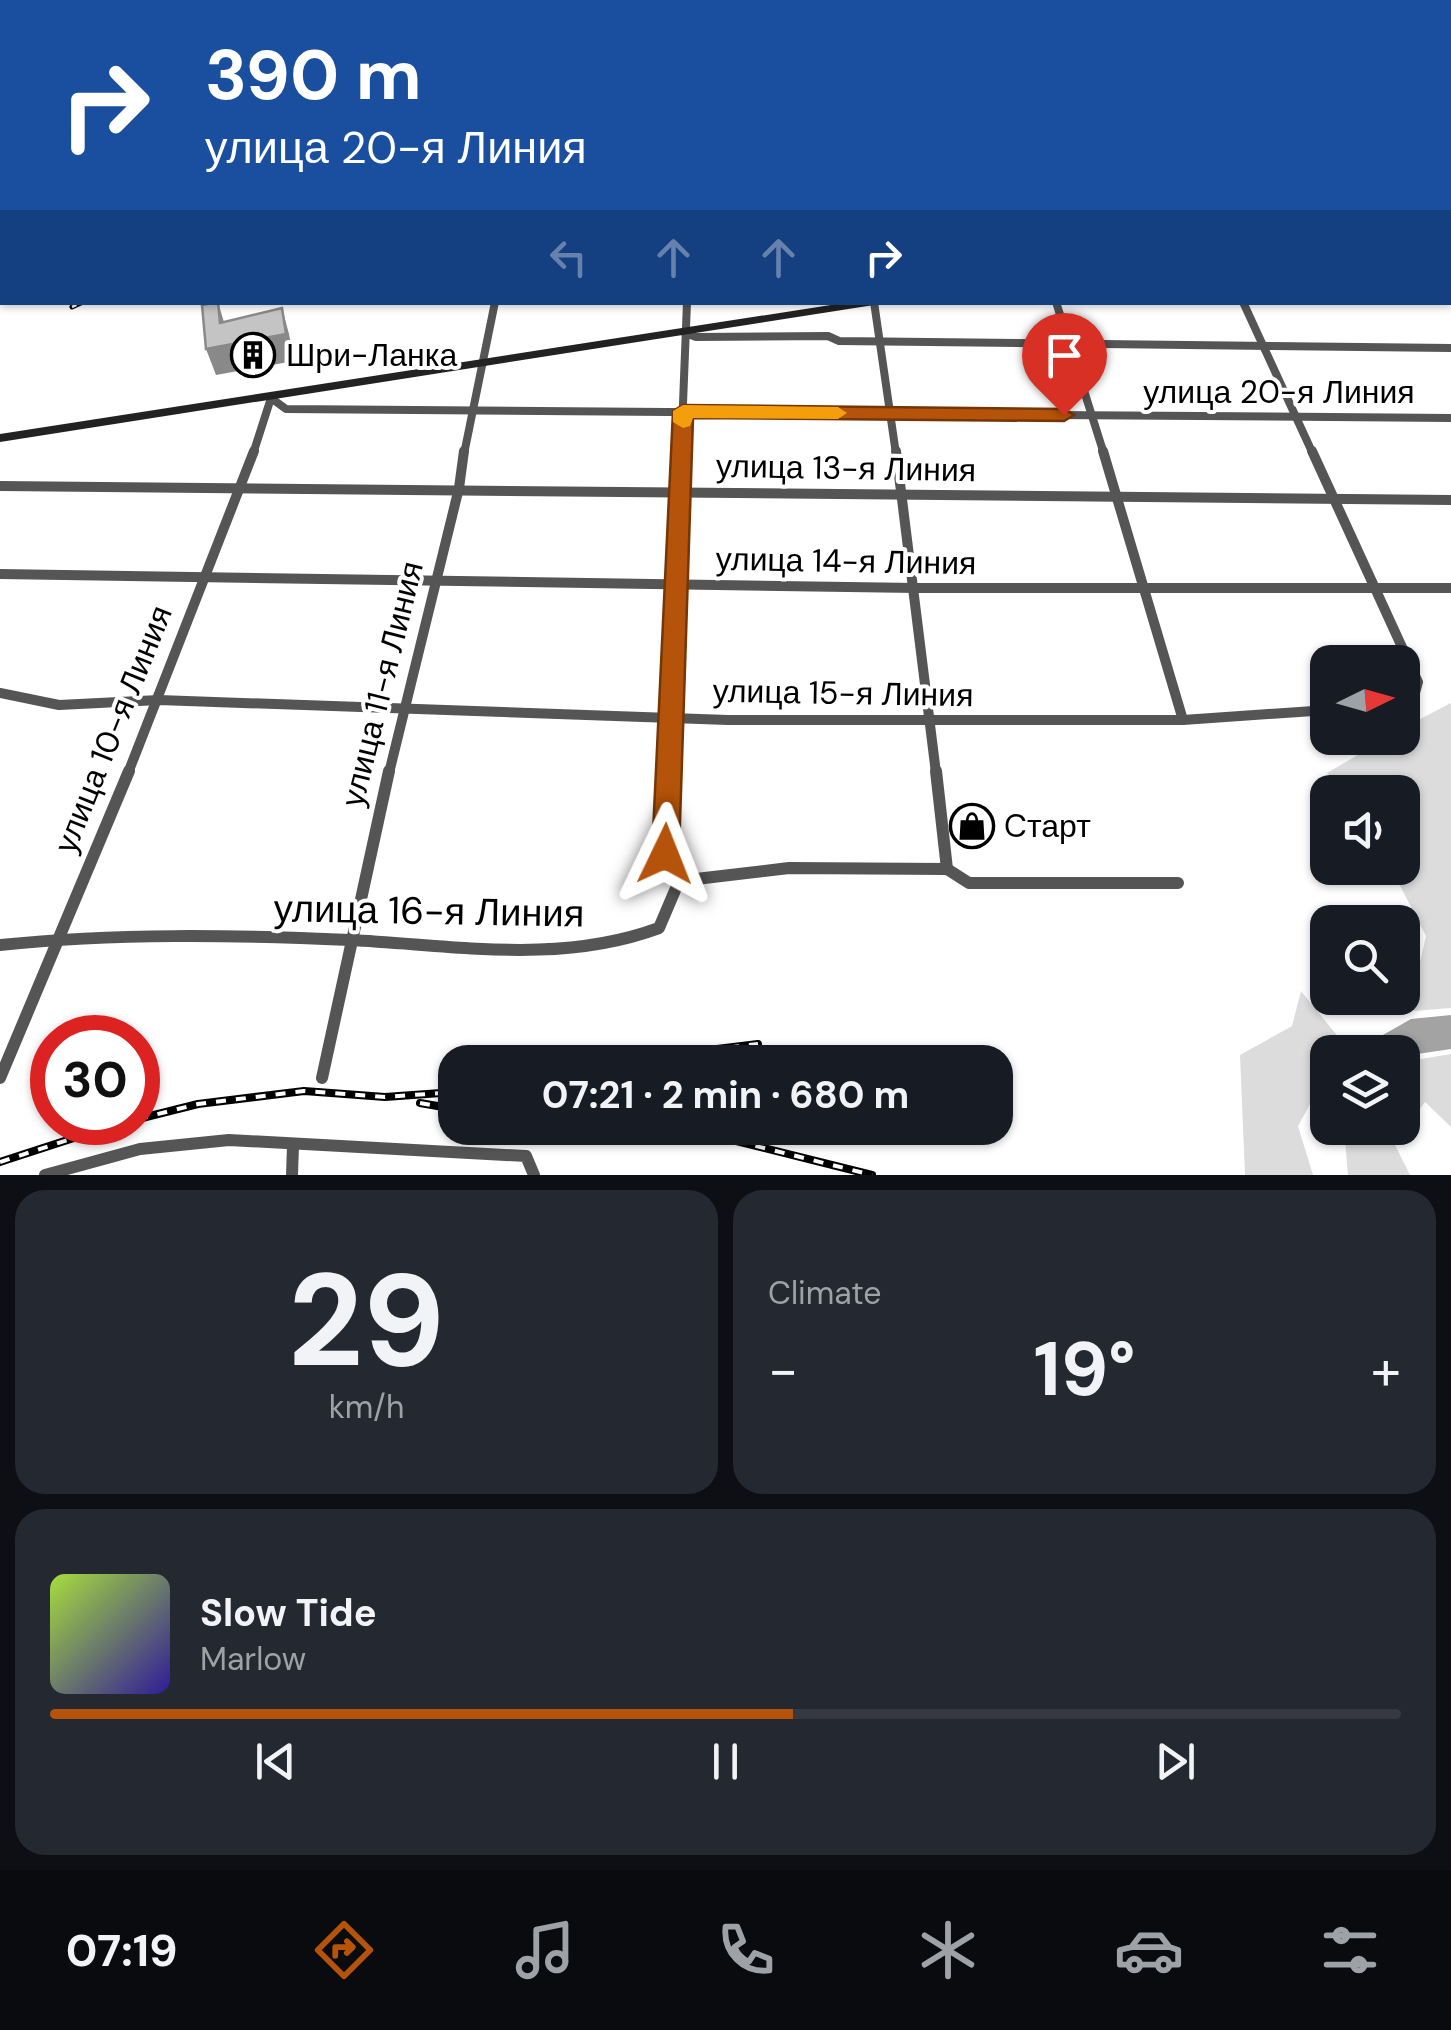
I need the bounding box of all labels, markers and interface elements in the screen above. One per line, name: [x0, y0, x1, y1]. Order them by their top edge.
text: 390 m: [205, 30, 422, 121]
icon: right: [40, 40, 170, 170]
text: улица 20-я Линия: [205, 118, 587, 177]
icon: left: [541, 230, 596, 285]
icon: ahead: [646, 230, 701, 285]
icon: ahead: [751, 230, 806, 285]
icon: right: [856, 230, 911, 285]
pin: [1022, 313, 1107, 416]
icon: arrive: [1037, 328, 1092, 383]
building icon: Шри-Ланка: [230, 332, 276, 378]
place label: Шри-Ланка: [286, 334, 457, 376]
street label: улица 20-я Линия: [1143, 371, 1415, 413]
street label: улица 13-я Линия: [716, 445, 976, 491]
street label: улица 14-я Линия: [715, 538, 977, 584]
street label: улица 11-я Линия: [331, 557, 433, 811]
street label: улица 10-я Линия: [44, 599, 182, 859]
north arrow: [1310, 645, 1420, 755]
map controls: [1310, 645, 1420, 1145]
street label: улица 15-я Линия: [712, 670, 974, 716]
button: sound: [1310, 775, 1420, 885]
position arrow: [613, 802, 717, 906]
shop icon: Cтарт: [949, 803, 995, 849]
place label: Cтарт: [1004, 805, 1091, 847]
street label: улица 16-я Линия: [273, 883, 585, 939]
button: search: [1310, 905, 1420, 1015]
speed limit sign: 30: [30, 1015, 160, 1145]
button: layers: [1310, 1035, 1420, 1145]
text: 07:21 · 2 min · 680 m: [542, 1070, 909, 1120]
text: 29: [288, 1236, 445, 1405]
text: Climate: [768, 1272, 882, 1314]
text: 19°: [1033, 1321, 1136, 1418]
text: −: [768, 1334, 798, 1406]
text: +: [1371, 1334, 1401, 1406]
text: km/h: [329, 1386, 404, 1428]
text: Slow Tide: [200, 1588, 377, 1638]
text: Marlow: [200, 1638, 306, 1680]
icon: previous: [248, 1734, 303, 1789]
icon: pause: [698, 1734, 753, 1789]
icon: next: [1148, 1734, 1203, 1789]
icon: directions: [309, 1915, 379, 1985]
icon: music: [510, 1915, 580, 1985]
icon: phone: [711, 1915, 781, 1985]
icon: climate: [913, 1915, 983, 1985]
icon: car: [1114, 1915, 1184, 1985]
icon: filters: [1315, 1915, 1385, 1985]
text: 07:19: [66, 1921, 178, 1980]

